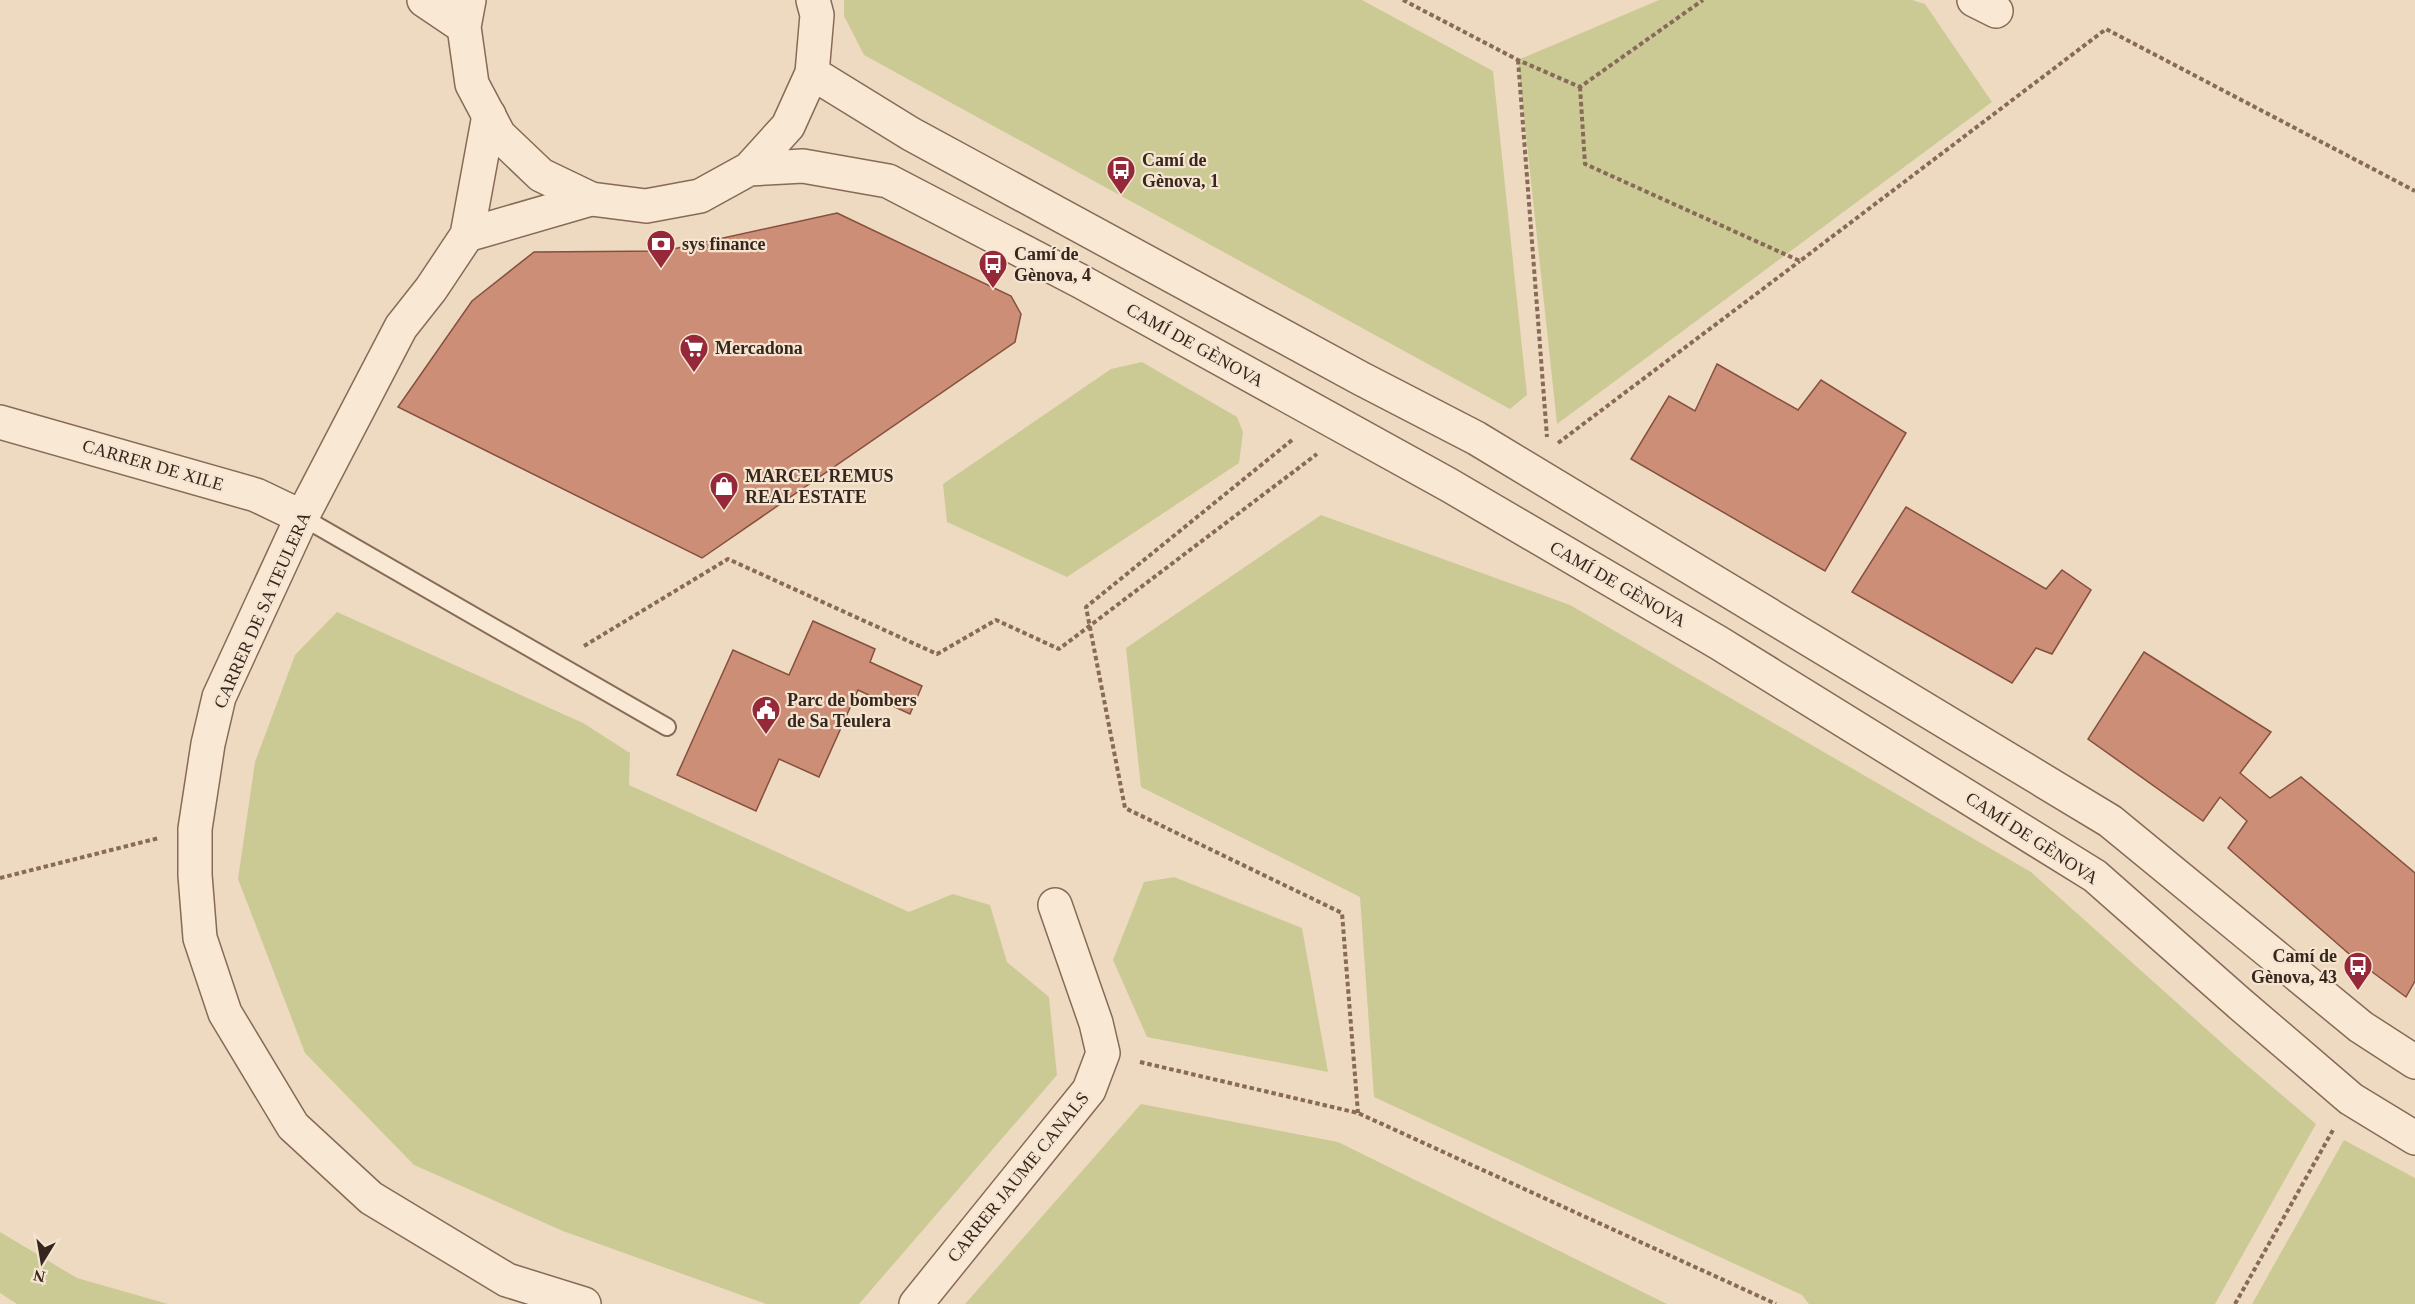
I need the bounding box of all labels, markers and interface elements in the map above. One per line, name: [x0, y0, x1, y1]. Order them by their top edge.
place label: Camí de Gènova, 1: [1142, 150, 1219, 191]
bus stop icon: Camí de Gènova, 1: [1105, 154, 1137, 196]
bank icon: sys finance: [645, 228, 677, 270]
place label: sys finance: [682, 234, 766, 254]
place label: Camí de Gènova, 4: [1014, 244, 1091, 285]
bus stop icon: Camí de Gènova, 4: [977, 248, 1009, 290]
street label: CAMÍ DE GÈNOVA: [1123, 298, 1268, 391]
supermarket icon: Mercadona: [678, 332, 710, 374]
place label: Mercadona: [715, 338, 803, 358]
street label: CARRER DE XILE: [80, 435, 226, 495]
place label: MARCEL REMUS REAL ESTATE: [745, 466, 894, 507]
shop icon: MARCEL REMUS REAL ESTATE: [708, 470, 740, 512]
street label: CARRER DE SA TEULERA: [210, 509, 314, 711]
street label: CAMÍ DE GÈNOVA: [1546, 536, 1690, 631]
place label: Parc de bombers de Sa Teulera: [787, 690, 917, 731]
public building icon: Parc de bombers de Sa Teulera: [750, 694, 782, 736]
street label: CAMÍ DE GÈNOVA: [1962, 787, 2102, 888]
place label: Camí de Gènova, 43: [2251, 946, 2337, 987]
bus stop icon: Camí de Gènova, 43: [2342, 950, 2374, 992]
street label: CARRER JAUME CANALS: [943, 1088, 1093, 1266]
north arrow: [12, 1232, 72, 1292]
text: N: [32, 1267, 47, 1286]

